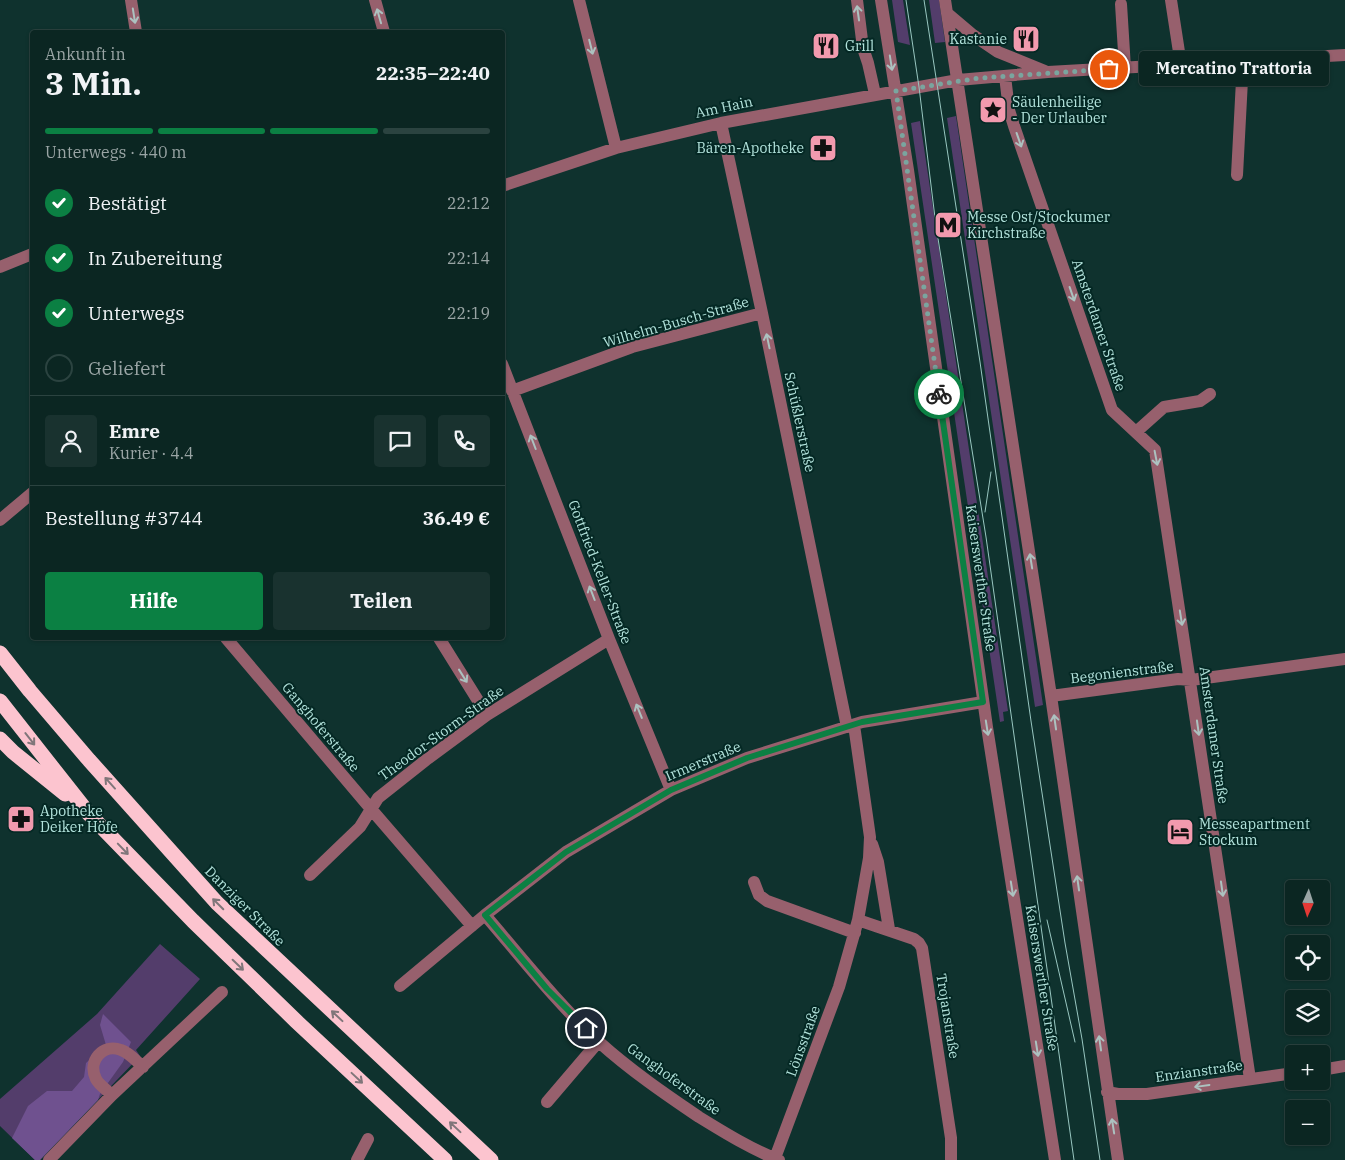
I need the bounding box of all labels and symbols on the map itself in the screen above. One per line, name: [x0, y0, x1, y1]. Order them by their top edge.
one-way arrow: [853, 5, 863, 21]
one-way arrow: [129, 8, 139, 24]
one-way arrow: [374, 9, 384, 25]
restaurant icon: Kastanie: [1011, 24, 1041, 54]
place label: Kastanie: [949, 30, 1007, 48]
restaurant icon: Grill: [811, 31, 841, 61]
place label: Grill: [845, 37, 874, 55]
one-way arrow: [587, 39, 596, 55]
pin: [1088, 48, 1130, 90]
callout: Mercatino Trattoria: [1139, 52, 1329, 86]
one-way arrow: [887, 54, 897, 70]
street label: Am Hain: [694, 92, 754, 122]
place label: Säulenheilige - Der Urlauber: [1012, 93, 1108, 127]
place icon: Säulenheilige - Der Urlauber: [978, 95, 1008, 125]
one-way arrow: [1014, 132, 1024, 148]
pharmacy icon: Bären-Apotheke: [808, 133, 838, 163]
place label: Bären-Apotheke: [696, 139, 804, 157]
place label: Messe Ost/Stockumer Kirchstraße: [967, 208, 1111, 242]
metro station icon: Messe Ost/Stockumer Kirchstraße: [933, 210, 963, 240]
street label: Amsterdamer Straße: [1068, 257, 1130, 393]
one-way arrow: [1068, 285, 1077, 301]
street label: Wilhelm-Busch-Straße: [601, 293, 751, 351]
one-way arrow: [763, 334, 772, 350]
courier: [914, 369, 964, 419]
street label: Schüßlerstraße: [781, 370, 819, 474]
one-way arrow: [527, 435, 537, 450]
one-way arrow: [1152, 449, 1161, 465]
street label: Gottfried-Keller-Straße: [564, 498, 636, 646]
street label: Kaiserswerther Straße: [962, 504, 1000, 652]
one-way arrow: [1026, 553, 1036, 569]
one-way arrow: [587, 586, 596, 601]
one-way arrow: [1177, 610, 1187, 626]
street label: Begonienstraße: [1069, 657, 1175, 687]
street label: Amsterdamer Straße: [1195, 665, 1233, 805]
one-way arrow: [458, 669, 468, 683]
street label: Ganghoferstraße: [278, 679, 364, 775]
street label: Theodor-Storm-Straße: [375, 682, 507, 784]
one-way arrow: [634, 704, 643, 720]
one-way arrow: [1049, 714, 1059, 730]
one-way arrow: [982, 720, 992, 736]
one-way arrow: [1193, 720, 1203, 736]
one-way arrow: [25, 732, 36, 745]
street label: Irmerstraße: [663, 737, 743, 785]
one-way arrow: [104, 777, 115, 790]
place label: Apotheke Deiker Höfe: [40, 802, 118, 836]
pharmacy icon: Apotheke Deiker Höfe: [6, 804, 36, 834]
place label: Messeapartment Stockum: [1199, 815, 1310, 849]
hotel icon: Messeapartment Stockum: [1165, 817, 1195, 847]
one-way arrow: [117, 843, 129, 855]
street label: Danziger Straße: [201, 862, 289, 950]
one-way arrow: [1072, 875, 1082, 891]
one-way arrow: [1008, 880, 1018, 896]
north arrow: [1285, 880, 1330, 925]
one-way arrow: [1217, 881, 1227, 897]
one-way arrow: [212, 898, 224, 910]
street label: Kaiserswerther Straße: [1022, 904, 1062, 1052]
one-way arrow: [231, 958, 243, 970]
street label: Trojanstraße: [932, 972, 964, 1060]
street label: Lönsstraße: [782, 1003, 824, 1079]
pin: [565, 1007, 607, 1049]
one-way arrow: [330, 1010, 343, 1022]
one-way arrow: [1095, 1036, 1105, 1052]
street label: Ganghoferstraße: [624, 1039, 724, 1119]
one-way arrow: [1033, 1041, 1043, 1057]
street label: Enzianstraße: [1154, 1056, 1244, 1086]
one-way arrow: [351, 1072, 363, 1084]
one-way arrow: [1194, 1081, 1210, 1091]
one-way arrow: [1107, 1118, 1117, 1134]
one-way arrow: [449, 1121, 462, 1133]

